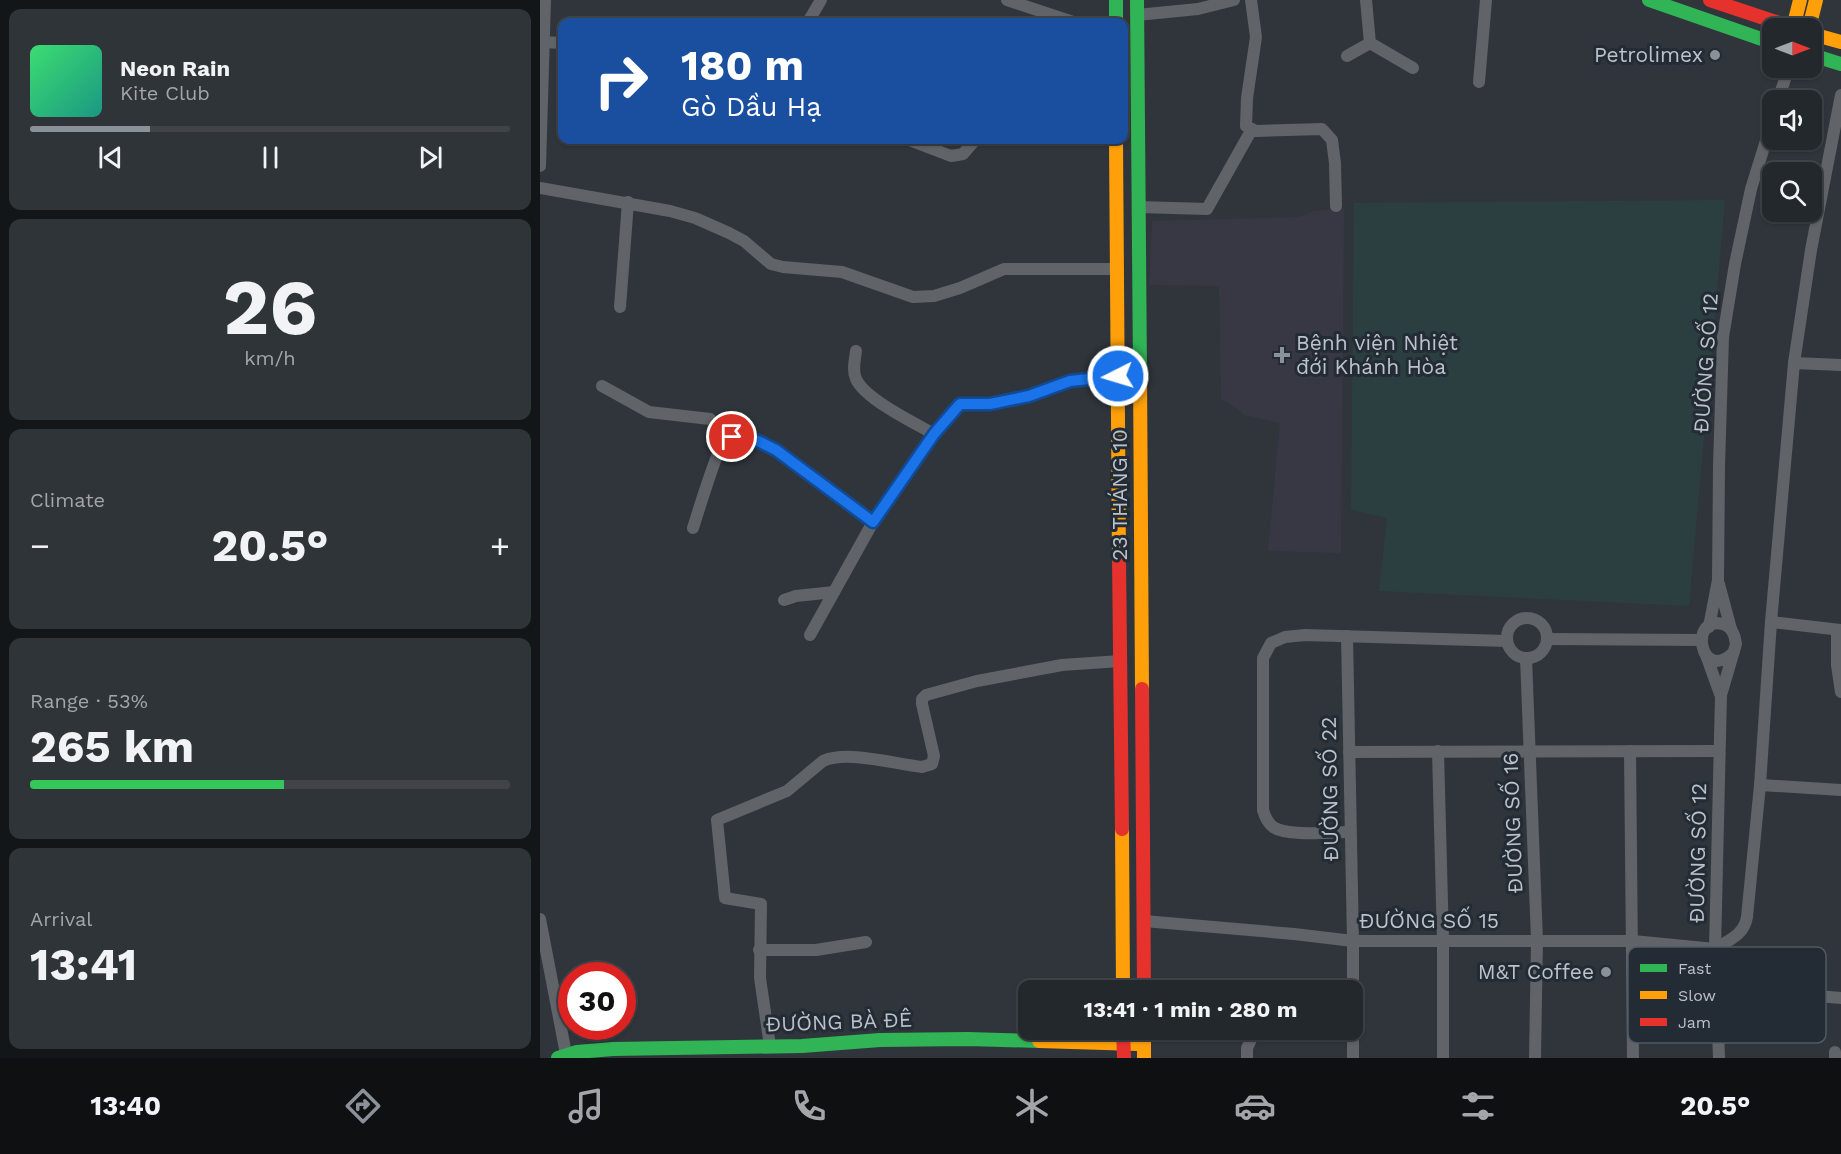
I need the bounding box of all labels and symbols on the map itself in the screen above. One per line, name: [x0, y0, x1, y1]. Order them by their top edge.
north arrow: [1762, 18, 1822, 78]
place label: Petrolimex: [1594, 42, 1703, 67]
marker: Petrolimex: [1708, 48, 1722, 62]
street label: ĐƯỜNG SỐ 12: [1686, 292, 1723, 434]
place label: Bệnh viện Nhiệt đới Khánh Hòa: [1296, 330, 1458, 379]
position arrow: [1086, 344, 1150, 408]
marker: Bệnh viện Nhiệt đới Khánh Hòa: [1273, 346, 1291, 364]
pin: [706, 411, 757, 462]
street label: 23 THÁNG 10: [1107, 429, 1132, 561]
street label: ĐƯỜNG SỐ 22: [1314, 716, 1343, 862]
street label: ĐƯỜNG SỐ 16: [1496, 752, 1527, 894]
street label: ĐƯỜNG SỐ 12: [1682, 783, 1711, 923]
street label: ĐƯỜNG SỐ 15: [1359, 906, 1499, 933]
legend: [1628, 947, 1826, 1043]
place label: M&T Coffee: [1478, 959, 1594, 984]
text: Fast: [1678, 959, 1711, 978]
speed limit sign: 30: [558, 962, 636, 1040]
marker: M&T Coffee: [1599, 965, 1613, 979]
text: Slow: [1678, 986, 1716, 1005]
street label: ĐƯỜNG BÀ ĐÊ: [765, 1006, 913, 1037]
text: Jam: [1678, 1013, 1711, 1032]

